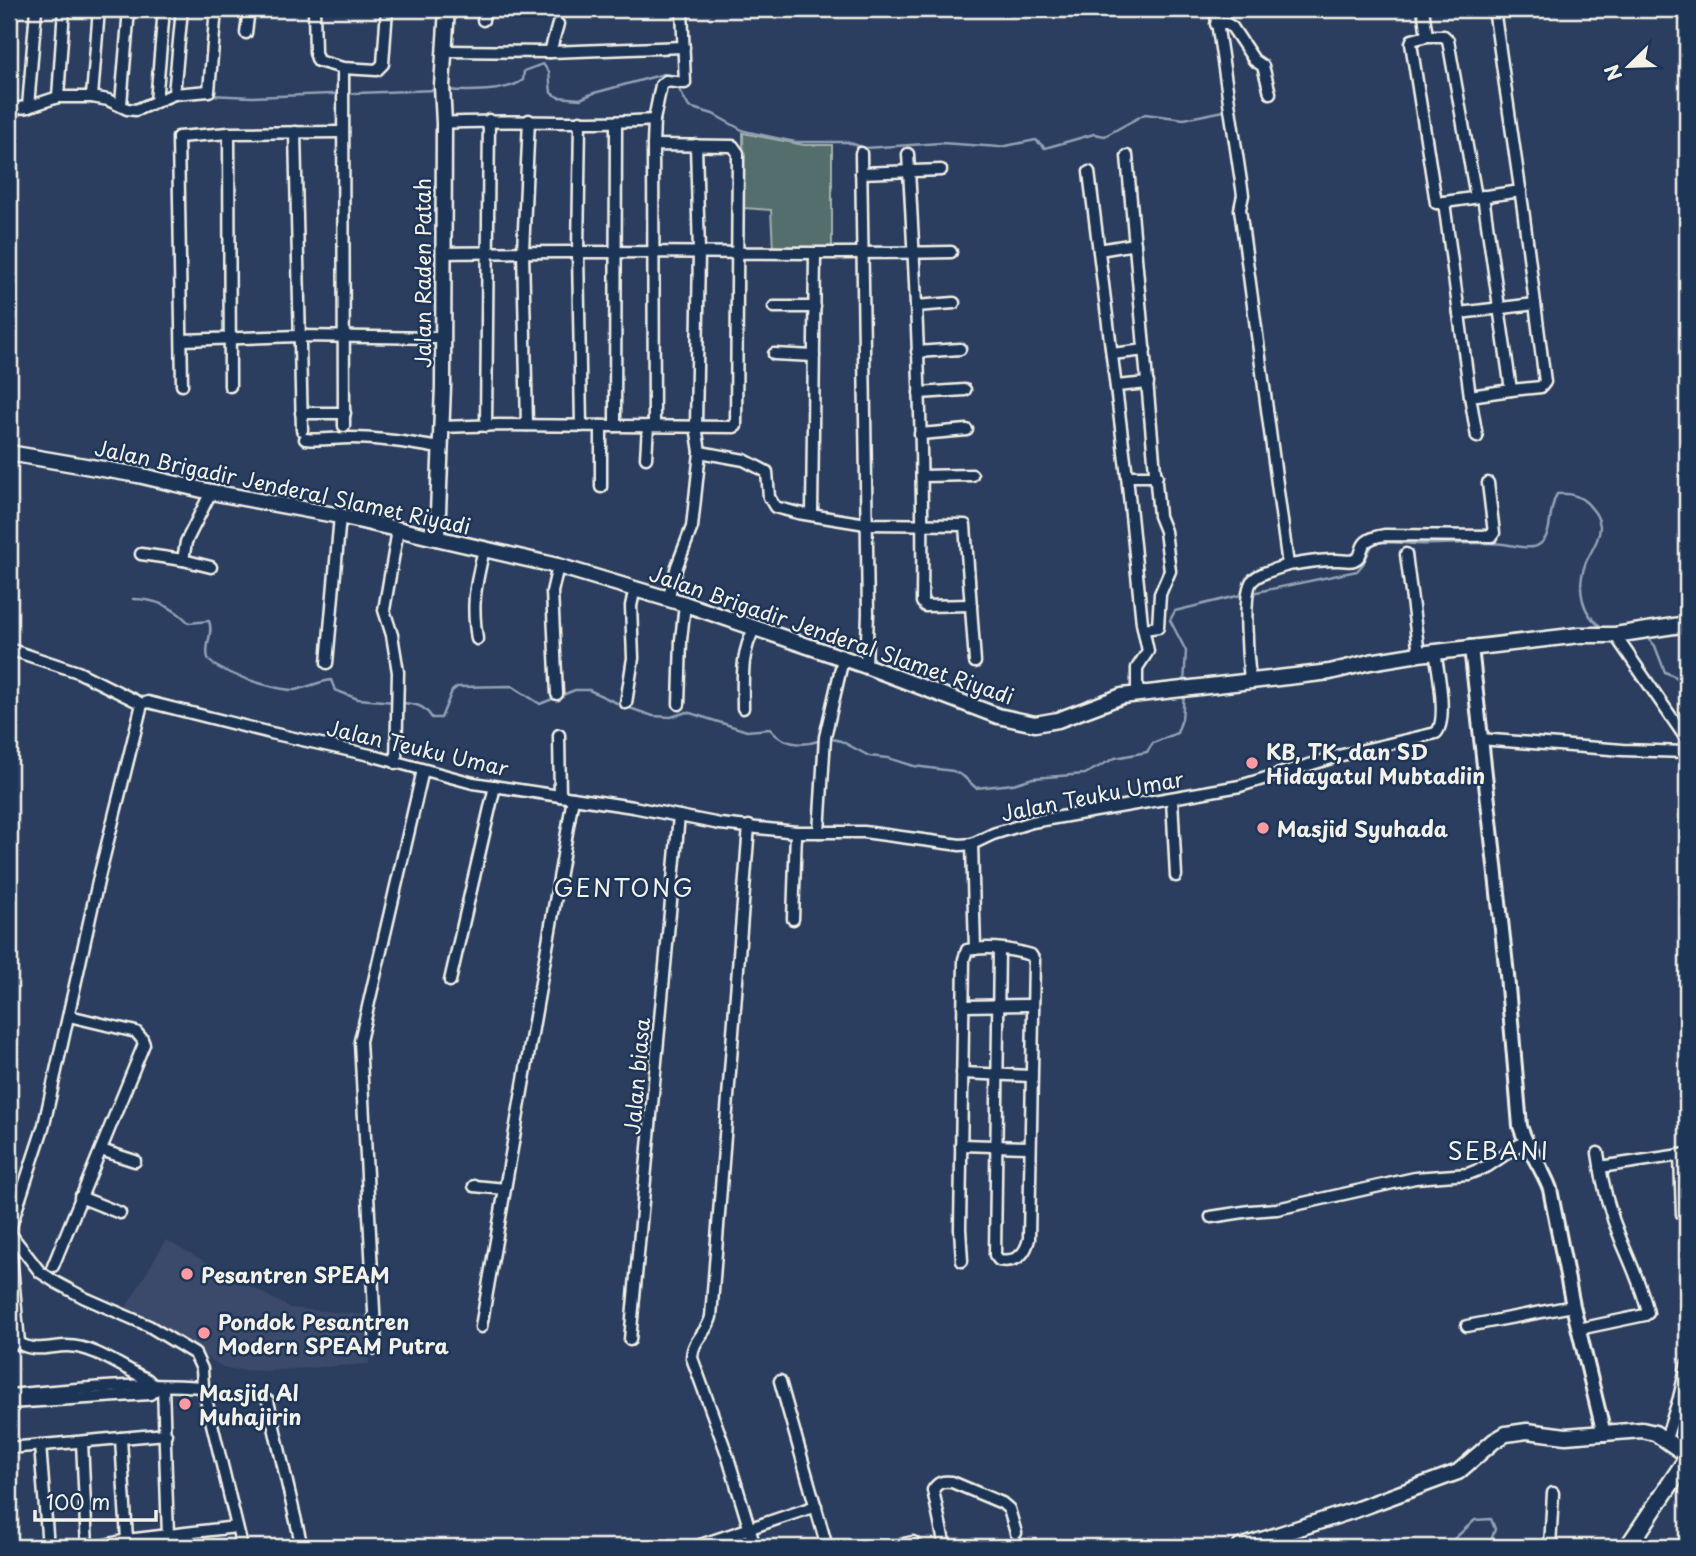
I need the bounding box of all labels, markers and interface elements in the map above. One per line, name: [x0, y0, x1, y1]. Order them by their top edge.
north arrow: [1594, 32, 1664, 102]
text: N: [1597, 61, 1628, 85]
street label: Jalan Raden Patah: [406, 178, 438, 368]
street label: Jalan Brigadir Jenderal Slamet Riyadi: [92, 430, 474, 542]
street label: Jalan Brigadir Jenderal Slamet Riyadi: [645, 556, 1019, 712]
street label: Jalan Teuku Umar: [324, 711, 512, 784]
place label: KB, TK, dan SD Hidayatul Mubtadiin: [1266, 735, 1485, 791]
marker: KB, TK, dan SD Hidayatul Mubtadiin: [1244, 755, 1260, 771]
street label: Jalan Teuku Umar: [998, 761, 1187, 828]
place label: Masjid Syuhada: [1277, 812, 1449, 844]
marker: Masjid Syuhada: [1255, 820, 1271, 836]
district label: GENTONG: [553, 869, 695, 905]
street label: Jalan biasa: [615, 1016, 657, 1136]
district label: SEBANI: [1448, 1132, 1550, 1168]
place label: Pesantren SPEAM: [201, 1258, 390, 1290]
marker: Pesantren SPEAM: [179, 1266, 195, 1282]
place label: Pondok Pesantren Modern SPEAM Putra: [218, 1305, 450, 1361]
marker: Pondok Pesantren Modern SPEAM Putra: [196, 1325, 212, 1341]
place label: Masjid Al Muhajirin: [199, 1376, 301, 1432]
marker: Masjid Al Muhajirin: [177, 1396, 193, 1412]
scale bar: [35, 1479, 156, 1523]
text: 100 m: [46, 1485, 110, 1517]

